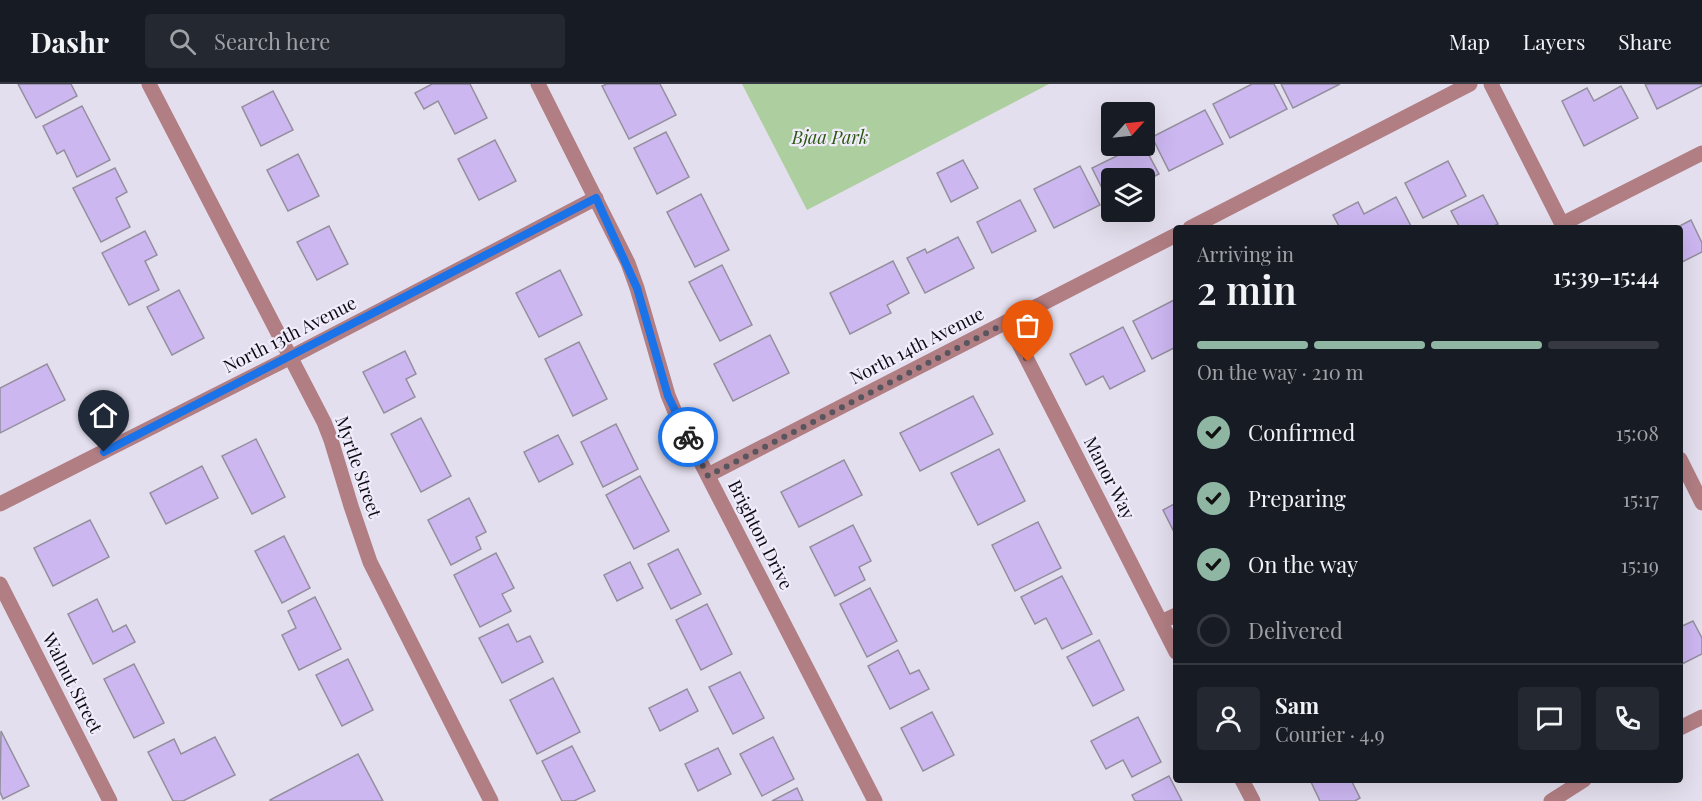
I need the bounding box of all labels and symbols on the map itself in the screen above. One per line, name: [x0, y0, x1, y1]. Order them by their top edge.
north arrow: [1101, 102, 1155, 156]
park label: Bjaa Park: [791, 125, 868, 149]
street label: North 13th Avenue: [219, 290, 360, 378]
pin: [1002, 300, 1053, 362]
street label: North 14th Avenue: [845, 301, 988, 389]
pin: [78, 390, 129, 452]
courier: [658, 407, 718, 467]
street label: Myrtle Street: [330, 413, 388, 521]
street label: Manor Way: [1079, 432, 1141, 523]
street label: Brighton Drive: [723, 476, 799, 593]
street label: Walnut Street: [37, 627, 109, 737]

